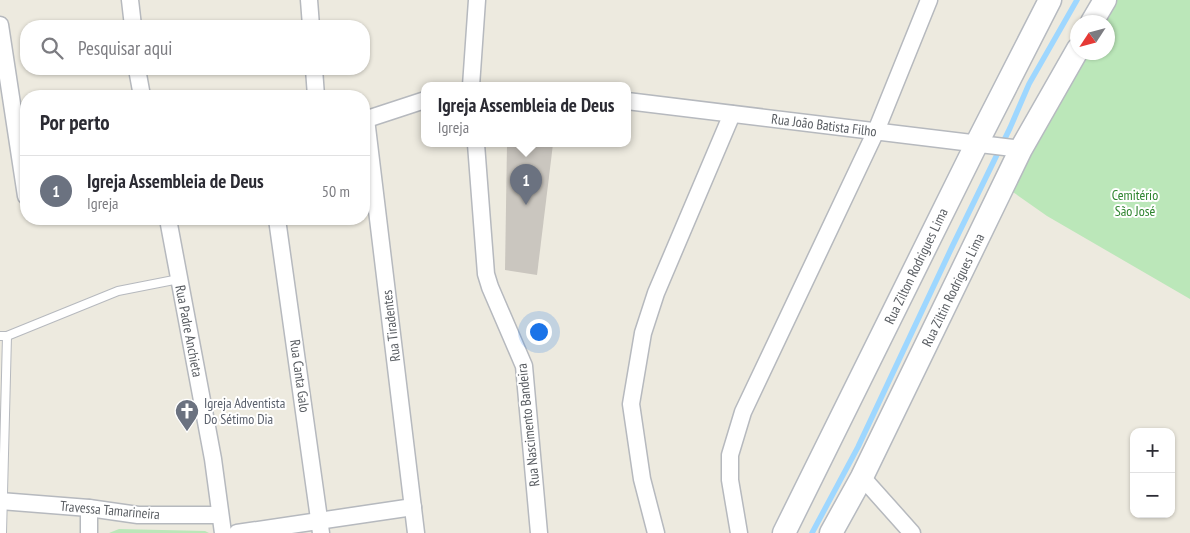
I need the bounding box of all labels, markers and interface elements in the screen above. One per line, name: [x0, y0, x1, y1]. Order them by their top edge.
north arrow: [1070, 15, 1115, 60]
search box: [20, 20, 370, 75]
icon: search: [38, 34, 66, 62]
text: Pesquisar aqui: [78, 36, 172, 60]
popup: [421, 82, 631, 147]
text: Igreja Assembleia de Deus: [438, 93, 614, 117]
text: Por perto: [40, 109, 110, 136]
street label: Rua João Batista Filho: [770, 110, 878, 140]
text: Igreja: [438, 117, 469, 137]
pin: 1: [510, 164, 542, 205]
text: Igreja Assembleia de Deus: [87, 169, 264, 193]
text: 1: [52, 181, 60, 201]
text: 50 m: [322, 181, 350, 201]
park label: Cemitério São José: [1112, 186, 1158, 220]
text: Igreja: [87, 193, 118, 213]
street label: Rua Zilton Rodrigues Lima: [880, 205, 952, 327]
street label: Rua Ziltin Rodrigues Lima: [918, 230, 988, 350]
street label: Rua Padre Anchieta: [171, 283, 207, 379]
street label: Rua Tiradentes: [378, 289, 404, 363]
your location: [526, 319, 552, 345]
street label: Rua Canta Galo: [286, 338, 314, 414]
street label: Rua Nascimento Bandeira: [513, 363, 543, 487]
place label: Igreja Adventista Do Sétimo Dia: [204, 394, 285, 428]
church icon: Igreja Adventista Do Sétimo Dia: [174, 398, 200, 432]
map controls: [1130, 428, 1175, 518]
button: +: [1130, 428, 1175, 473]
button: −: [1130, 473, 1175, 518]
street label: Travessa Tamarineira: [59, 497, 161, 523]

